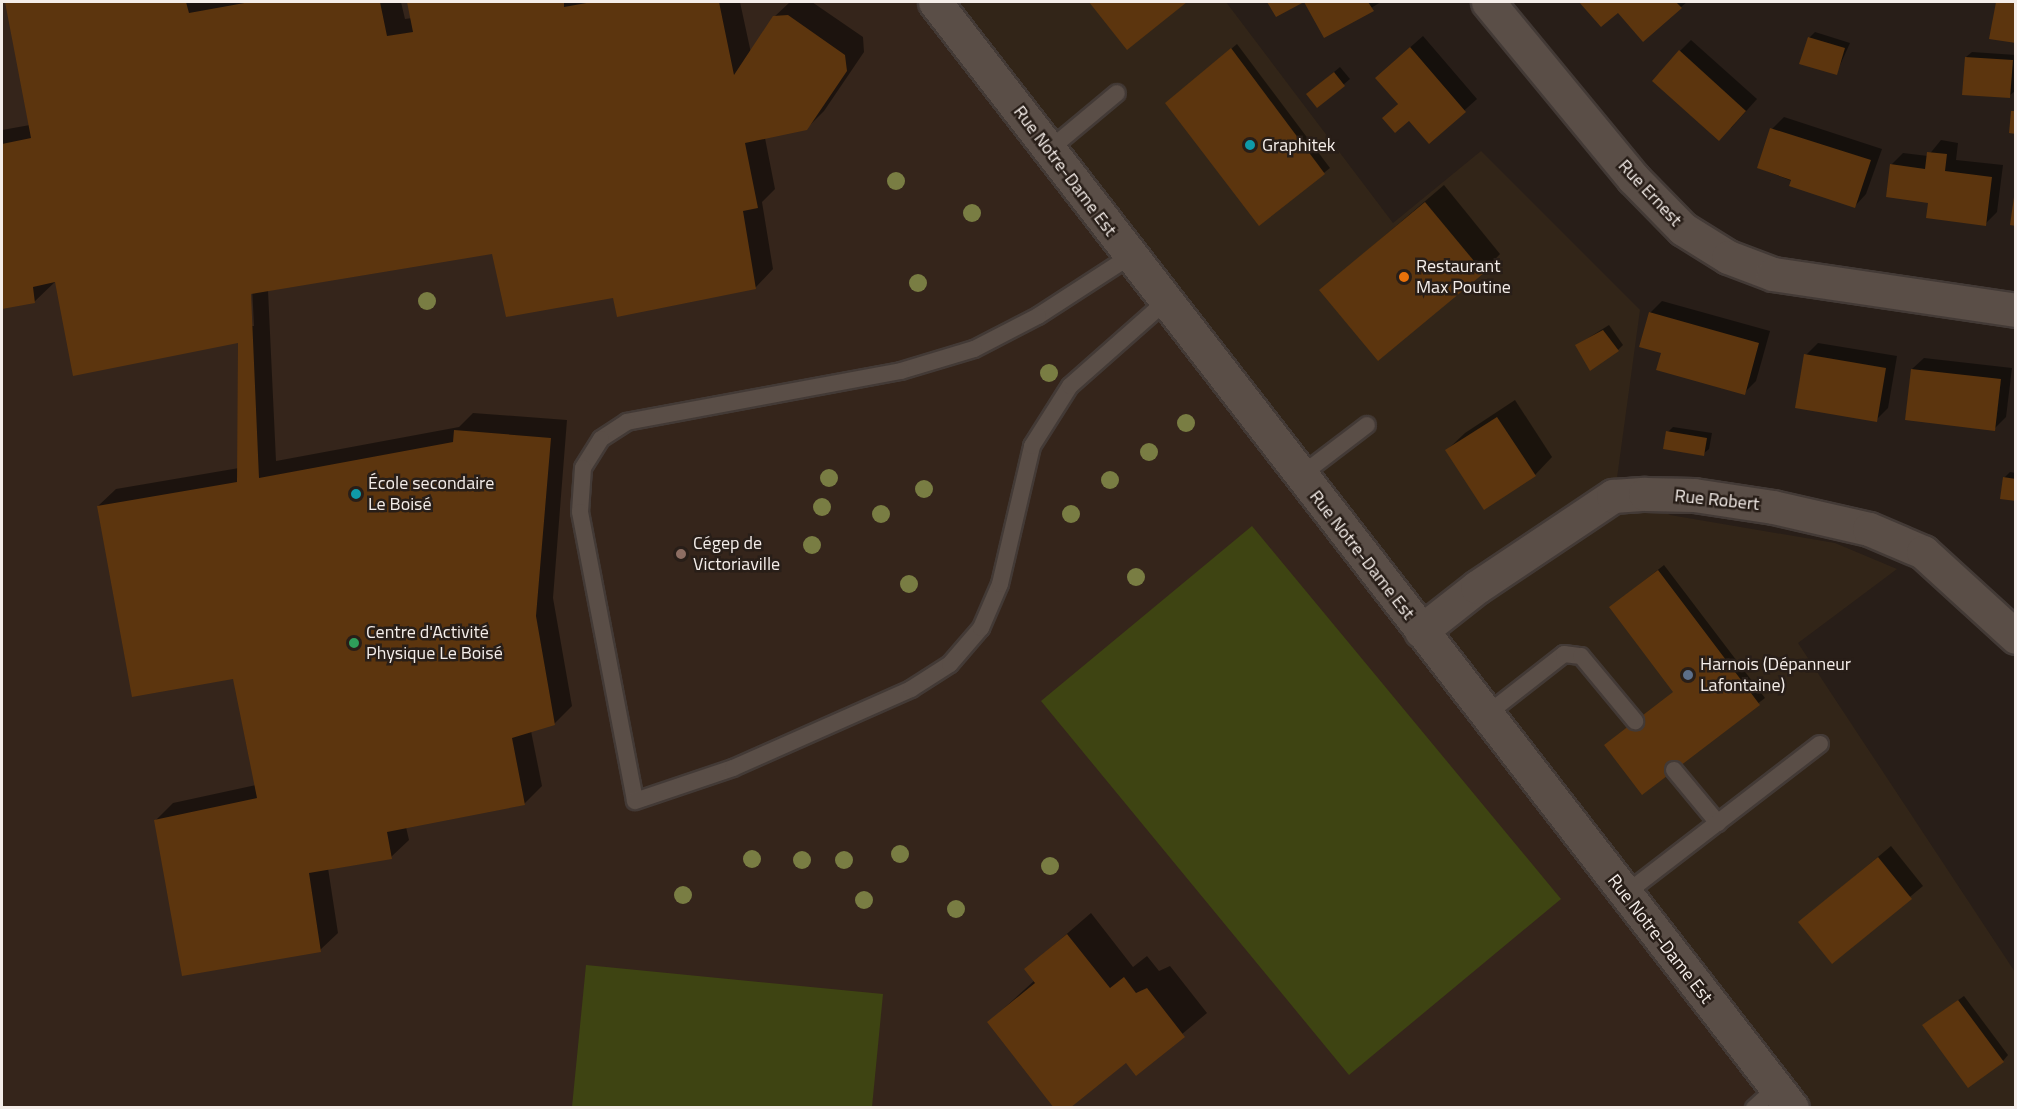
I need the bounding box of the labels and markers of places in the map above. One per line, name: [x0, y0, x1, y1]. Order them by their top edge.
place label: Graphitek: [1262, 134, 1335, 156]
marker: Graphitek: [1243, 138, 1257, 152]
place label: Restaurant Max Poutine: [1416, 256, 1511, 298]
marker: Restaurant Max Poutine: [1397, 270, 1411, 284]
place label: École secondaire Le Boisé: [368, 473, 494, 516]
marker: École secondaire Le Boisé: [349, 487, 363, 501]
place label: Cégep de Victoriaville: [693, 533, 780, 576]
marker: Cégep de Victoriaville: [674, 547, 688, 561]
place label: Centre d'Activité Physique Le Boisé: [366, 622, 503, 664]
marker: Centre d'Activité Physique Le Boisé: [347, 636, 361, 650]
place label: Harnois (Dépanneur Lafontaine): [1700, 654, 1851, 696]
marker: Harnois (Dépanneur Lafontaine): [1681, 668, 1695, 682]

